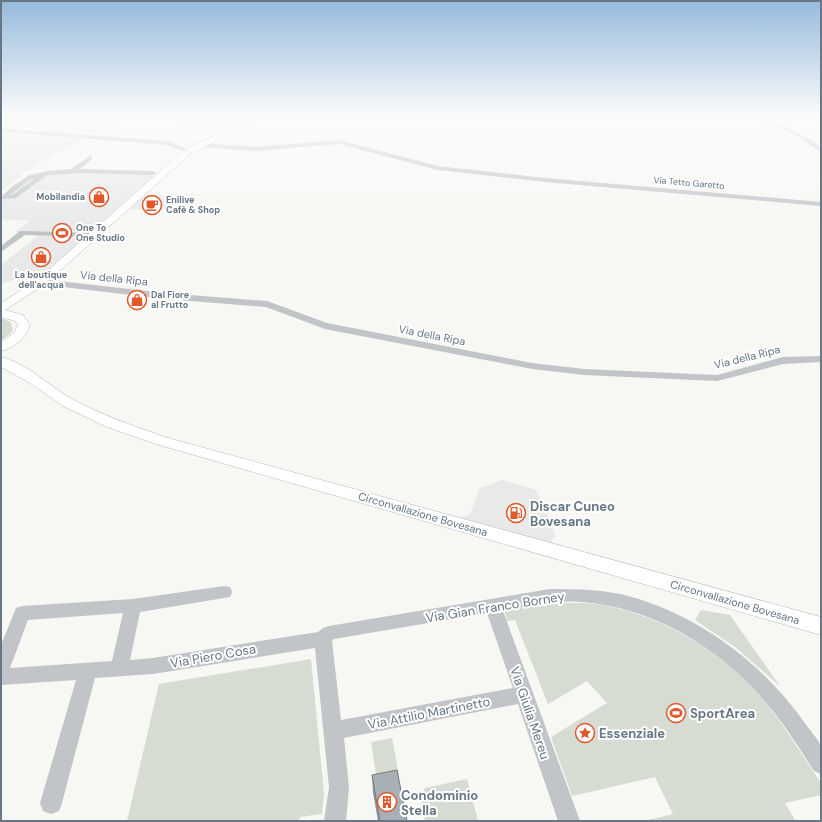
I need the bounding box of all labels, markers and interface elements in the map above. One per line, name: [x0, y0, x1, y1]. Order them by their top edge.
street label: Via Tetto Garetto: [653, 174, 725, 192]
shop icon: Mobilandia: [88, 186, 110, 208]
place label: Mobilandia: [36, 191, 85, 203]
cafe icon: Enilive Cafè & Shop: [141, 194, 163, 216]
place label: Enilive Cafè & Shop: [166, 194, 220, 216]
sports icon: One To One Studio: [51, 222, 73, 244]
place label: One To One Studio: [76, 222, 125, 244]
shop icon: La boutique dell'acqua: [30, 246, 52, 268]
street label: Via della Ripa: [79, 267, 149, 289]
place label: La boutique dell'acqua: [15, 269, 68, 291]
shop icon: Dal Fiore al Frutto: [126, 289, 148, 311]
place label: Dal Fiore al Frutto: [151, 289, 190, 311]
street label: Via della Ripa: [397, 322, 467, 348]
street label: Via della Ripa: [712, 342, 782, 372]
street label: Circonvallazione Bovesana: [357, 489, 489, 539]
place label: Discar Cuneo Bovesana: [530, 498, 615, 530]
fuel station icon: Discar Cuneo Bovesana: [505, 502, 527, 524]
street label: Circonvallazione Bovesana: [669, 577, 801, 627]
street label: Via Gian Franco Borney: [424, 588, 566, 626]
street label: Via Piero Cosa: [169, 640, 257, 672]
street label: Via Giulia Mereu: [506, 664, 554, 762]
street label: Via Attilio Martinetto: [366, 693, 492, 733]
sports icon: SportArea: [665, 702, 687, 724]
place label: SportArea: [690, 705, 755, 722]
place icon: Essenziale: [574, 722, 596, 744]
place label: Essenziale: [599, 725, 665, 742]
place label: Condominio Stella: [401, 787, 478, 819]
building icon: Condominio Stella: [376, 791, 398, 813]

